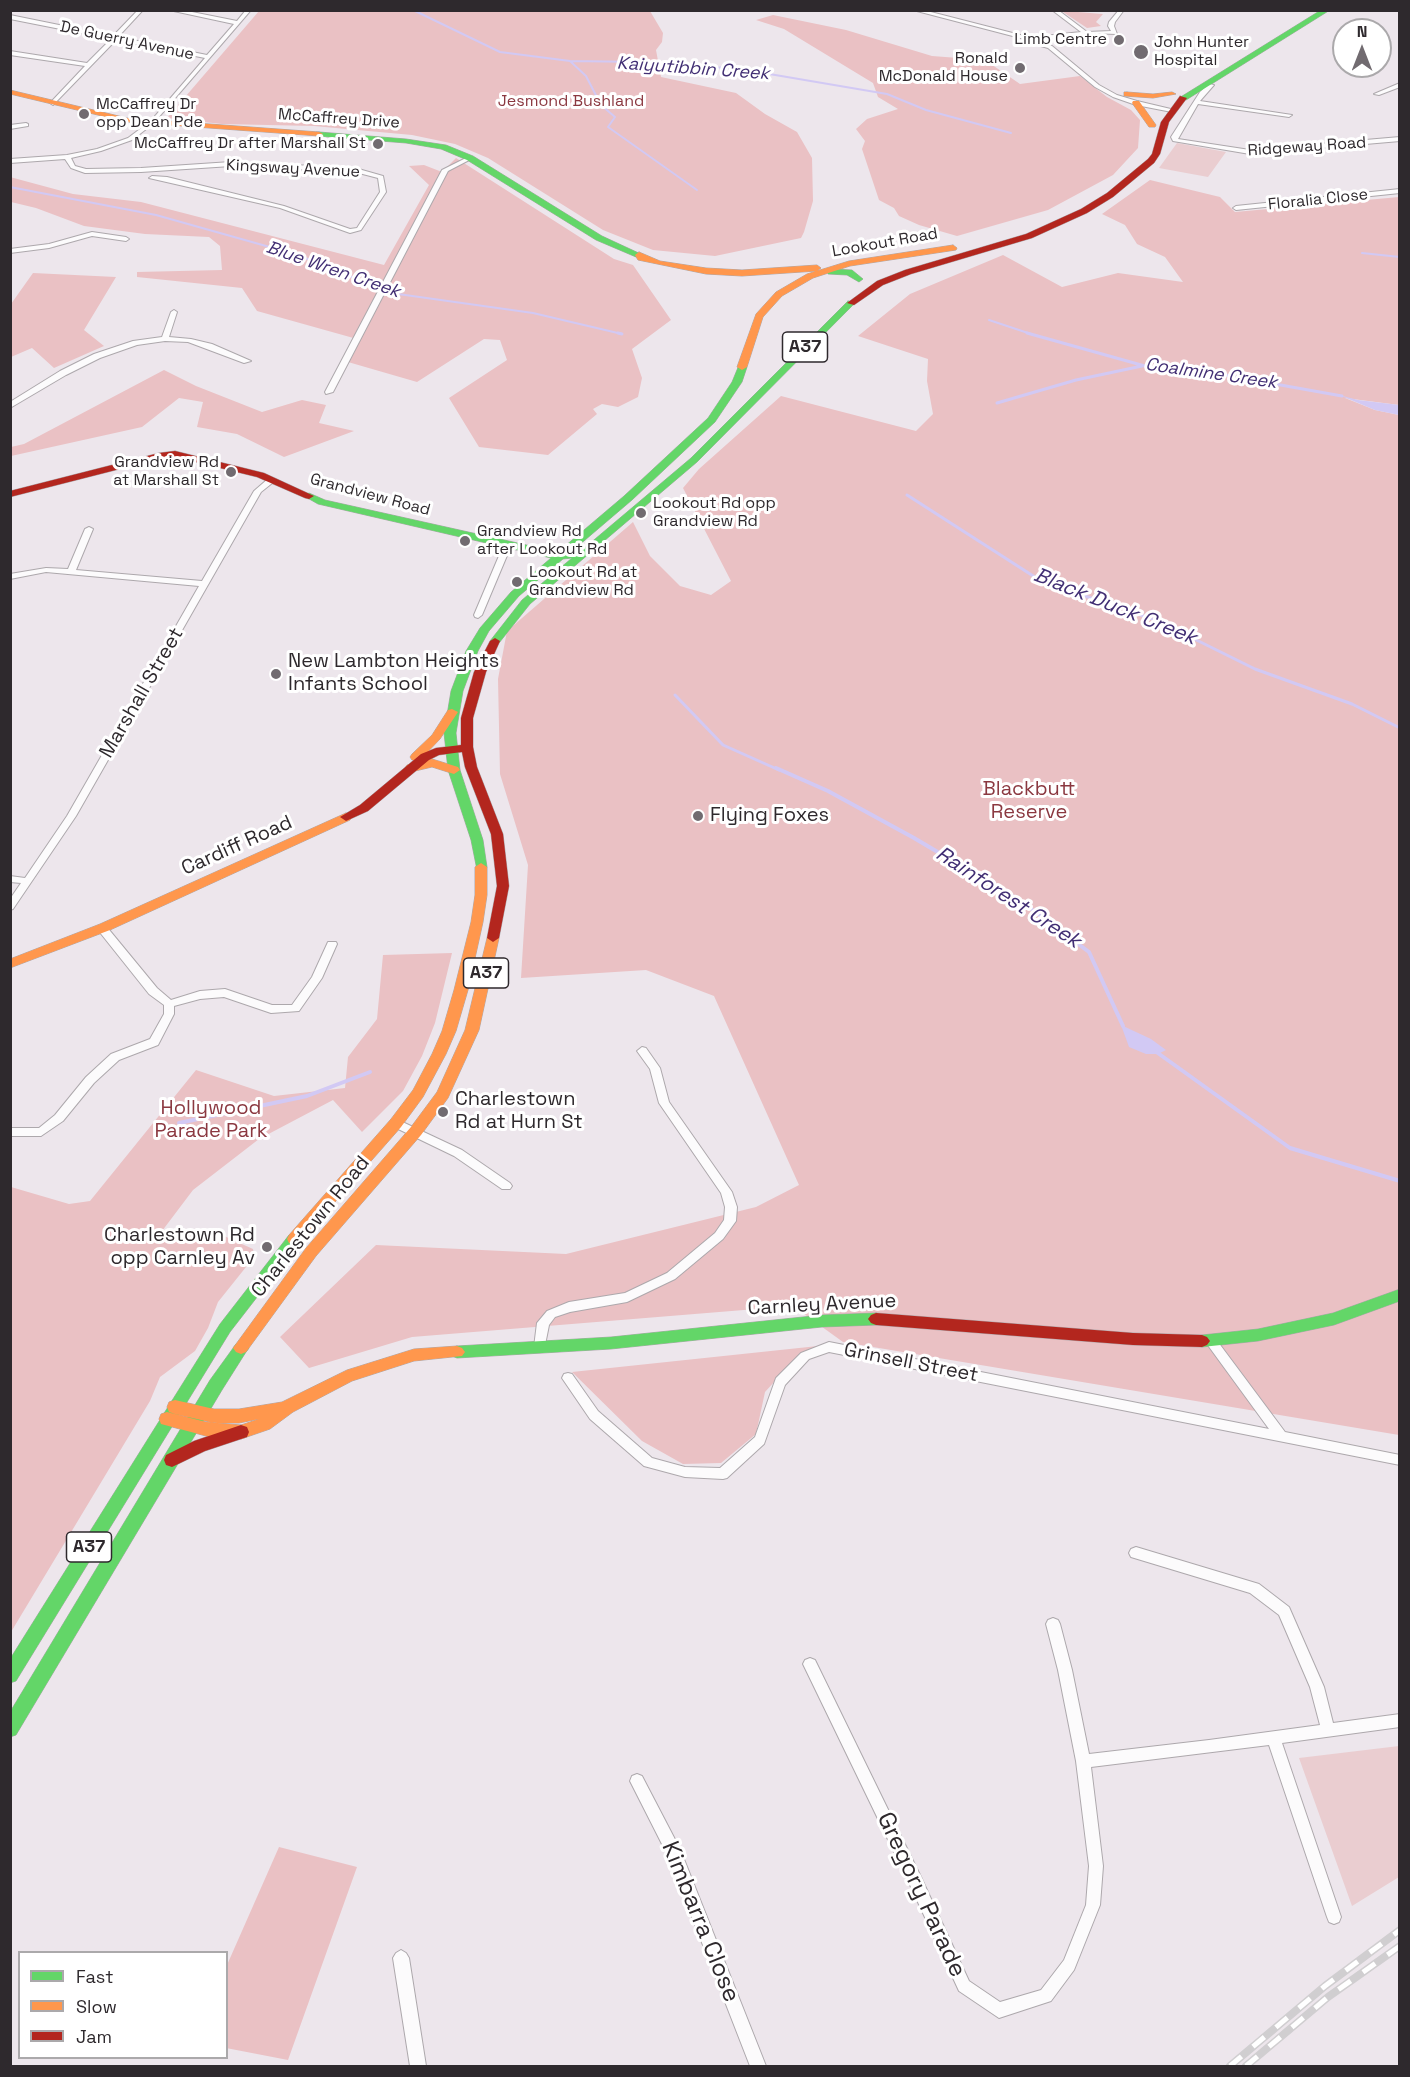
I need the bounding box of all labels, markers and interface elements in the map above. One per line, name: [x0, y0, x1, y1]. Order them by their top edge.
street label: De Guerry Avenue: [58, 17, 196, 65]
north arrow: [1332, 18, 1392, 78]
text: N: [1357, 21, 1367, 42]
place label: Limb Centre: [1014, 30, 1107, 50]
marker: Limb Centre: [1112, 33, 1126, 47]
place label: John Hunter Hospital: [1154, 33, 1249, 71]
marker: John Hunter Hospital: [1132, 43, 1150, 61]
place label: Ronald McDonald House: [879, 49, 1008, 87]
water label: Kaiyutibbin Creek: [616, 53, 770, 85]
marker: Ronald McDonald House: [1013, 61, 1027, 75]
park label: Jesmond Bushland: [498, 92, 644, 112]
place label: McCaffrey Dr opp Dean Pde: [96, 95, 203, 133]
street label: McCaffrey Drive: [277, 105, 401, 133]
marker: McCaffrey Dr opp Dean Pde: [77, 107, 91, 121]
street label: Ridgeway Road: [1247, 133, 1367, 161]
place label: McCaffrey Dr after Marshall St: [134, 134, 366, 154]
marker: McCaffrey Dr after Marshall St: [371, 137, 385, 151]
street label: Kingsway Avenue: [226, 156, 360, 182]
street label: Floralia Close: [1267, 185, 1369, 215]
street label: Lookout Road: [831, 224, 939, 262]
water label: Blue Wren Creek: [263, 237, 403, 303]
road number: A37: [782, 332, 828, 362]
water label: Coalmine Creek: [1144, 354, 1278, 394]
place label: Grandview Rd at Marshall St: [113, 453, 219, 491]
marker: Grandview Rd at Marshall St: [224, 465, 238, 479]
street label: Grandview Road: [308, 470, 432, 520]
place label: Lookout Rd opp Grandview Rd: [653, 494, 776, 532]
marker: Lookout Rd opp Grandview Rd: [634, 506, 648, 520]
place label: Grandview Rd after Lookout Rd: [477, 522, 607, 560]
marker: Grandview Rd after Lookout Rd: [458, 534, 472, 548]
place label: Lookout Rd at Grandview Rd: [529, 563, 637, 601]
water label: Black Duck Creek: [1030, 563, 1200, 651]
marker: Lookout Rd at Grandview Rd: [510, 575, 524, 589]
street label: Marshall Street: [95, 624, 189, 762]
place label: New Lambton Heights Infants School: [288, 650, 499, 697]
marker: New Lambton Heights Infants School: [269, 667, 283, 681]
park label: Blackbutt Reserve: [983, 778, 1075, 825]
place label: Flying Foxes: [710, 804, 829, 828]
marker: Flying Foxes: [691, 809, 705, 823]
street label: Cardiff Road: [178, 811, 296, 881]
water label: Rainforest Creek: [931, 842, 1085, 954]
road number: A37: [464, 958, 508, 988]
place label: Charlestown Rd at Hurn St: [455, 1088, 583, 1135]
park label: Hollywood Parade Park: [154, 1097, 268, 1144]
marker: Charlestown Rd at Hurn St: [436, 1105, 450, 1119]
street label: Charlestown Road: [247, 1152, 375, 1302]
place label: Charlestown Rd opp Carnley Av: [104, 1224, 255, 1271]
marker: Charlestown Rd opp Carnley Av: [260, 1240, 274, 1254]
street label: Carnley Avenue: [747, 1289, 897, 1321]
street label: Grinsell Street: [842, 1338, 980, 1388]
road number: A37: [66, 1532, 112, 1562]
street label: Gregory Parade: [870, 1808, 972, 1982]
street label: Kimbarra Close: [655, 1837, 745, 2007]
legend: [18, 1951, 228, 2059]
text: Fast: [76, 1965, 113, 1988]
text: Slow: [76, 1995, 117, 2018]
text: Jam: [76, 2025, 112, 2048]

